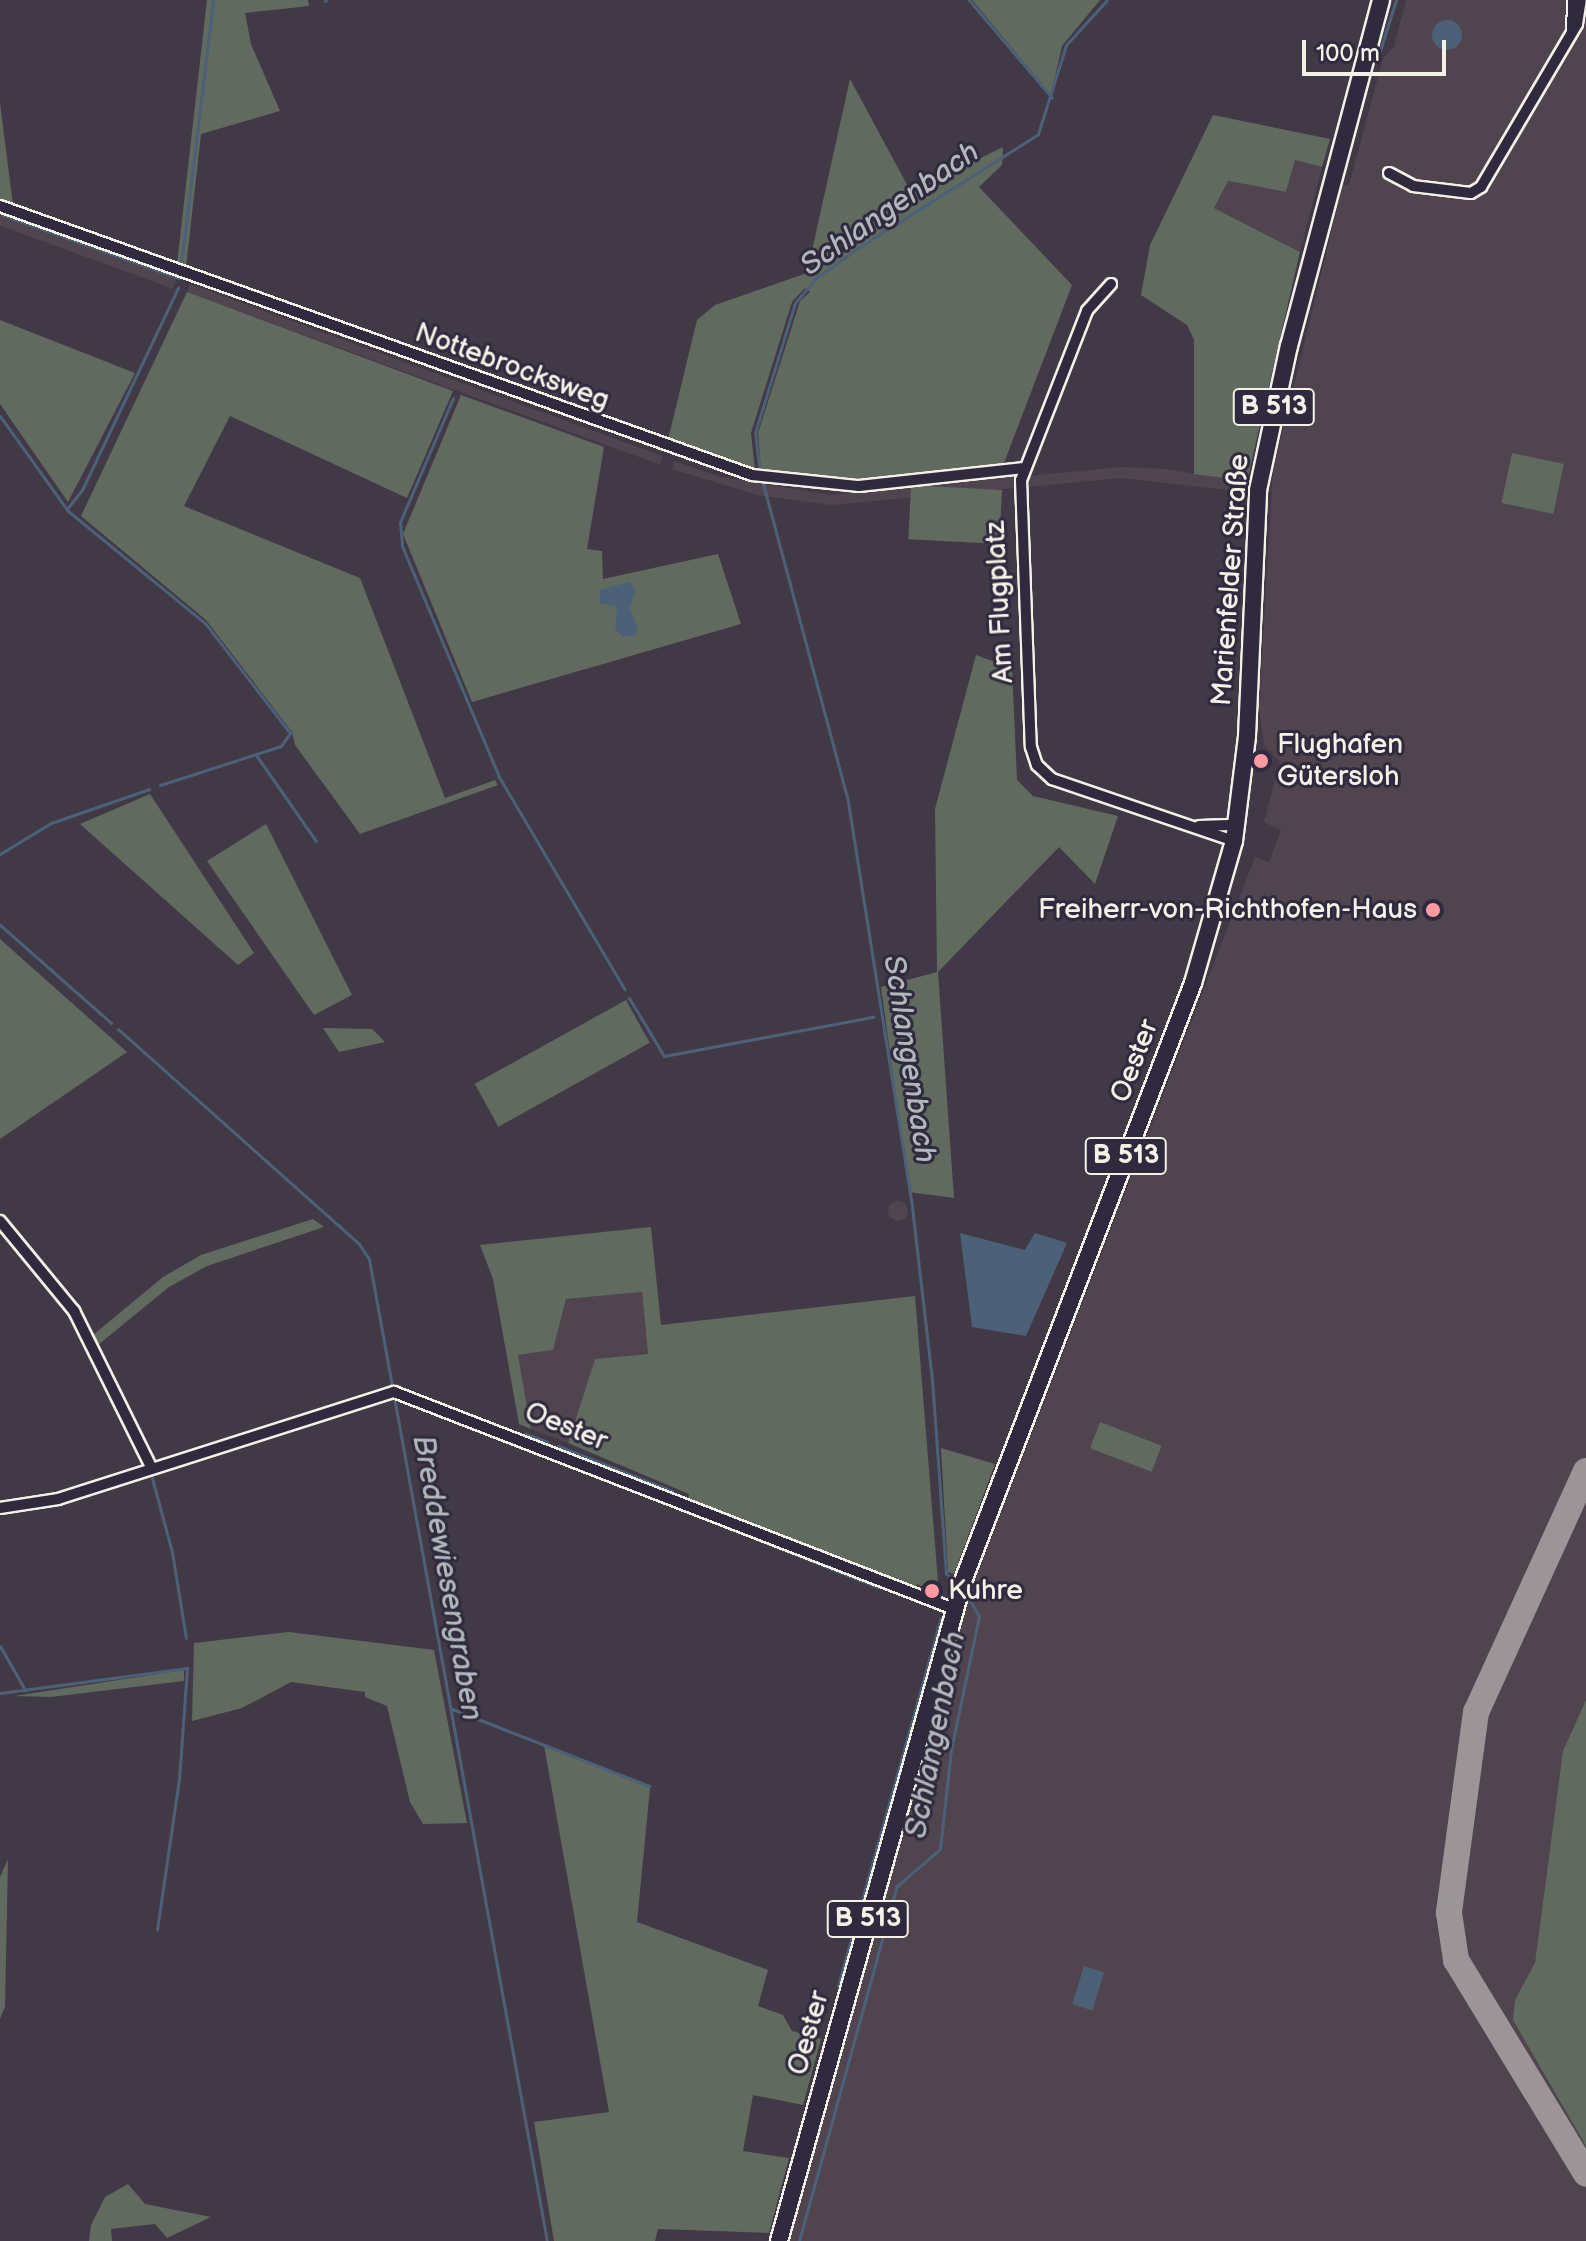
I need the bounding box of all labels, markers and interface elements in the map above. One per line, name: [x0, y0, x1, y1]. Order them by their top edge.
scale bar: [1306, 24, 1450, 74]
text: 100 m: [1316, 39, 1380, 68]
water label: Schlangenbach: [794, 134, 986, 284]
street label: Nottebrocksweg: [410, 316, 614, 418]
road number: B 513: [1232, 385, 1316, 429]
street label: Marienfelder Straße: [1205, 453, 1257, 707]
street label: Am Flugplatz: [979, 520, 1021, 684]
place label: Flughafen Gütersloh: [1277, 728, 1403, 794]
marker: Flughafen Gütersloh: [1252, 752, 1270, 770]
place label: Freiherr-von-Richthofen-Haus: [1038, 893, 1417, 927]
marker: Freiherr-von-Richthofen-Haus: [1424, 901, 1442, 919]
water label: Schlangenbach: [875, 953, 943, 1165]
street label: Oester: [1104, 1015, 1166, 1107]
road number: B 513: [1084, 1134, 1168, 1178]
street label: Oester: [520, 1395, 612, 1459]
water label: Breddewiesengraben: [404, 1433, 490, 1723]
place label: Kuhre: [948, 1574, 1023, 1608]
marker: Kuhre: [923, 1582, 941, 1600]
water label: Schlangenbach: [898, 1629, 974, 1841]
road number: B 513: [826, 1897, 910, 1941]
street label: Oester: [781, 1987, 837, 2079]

